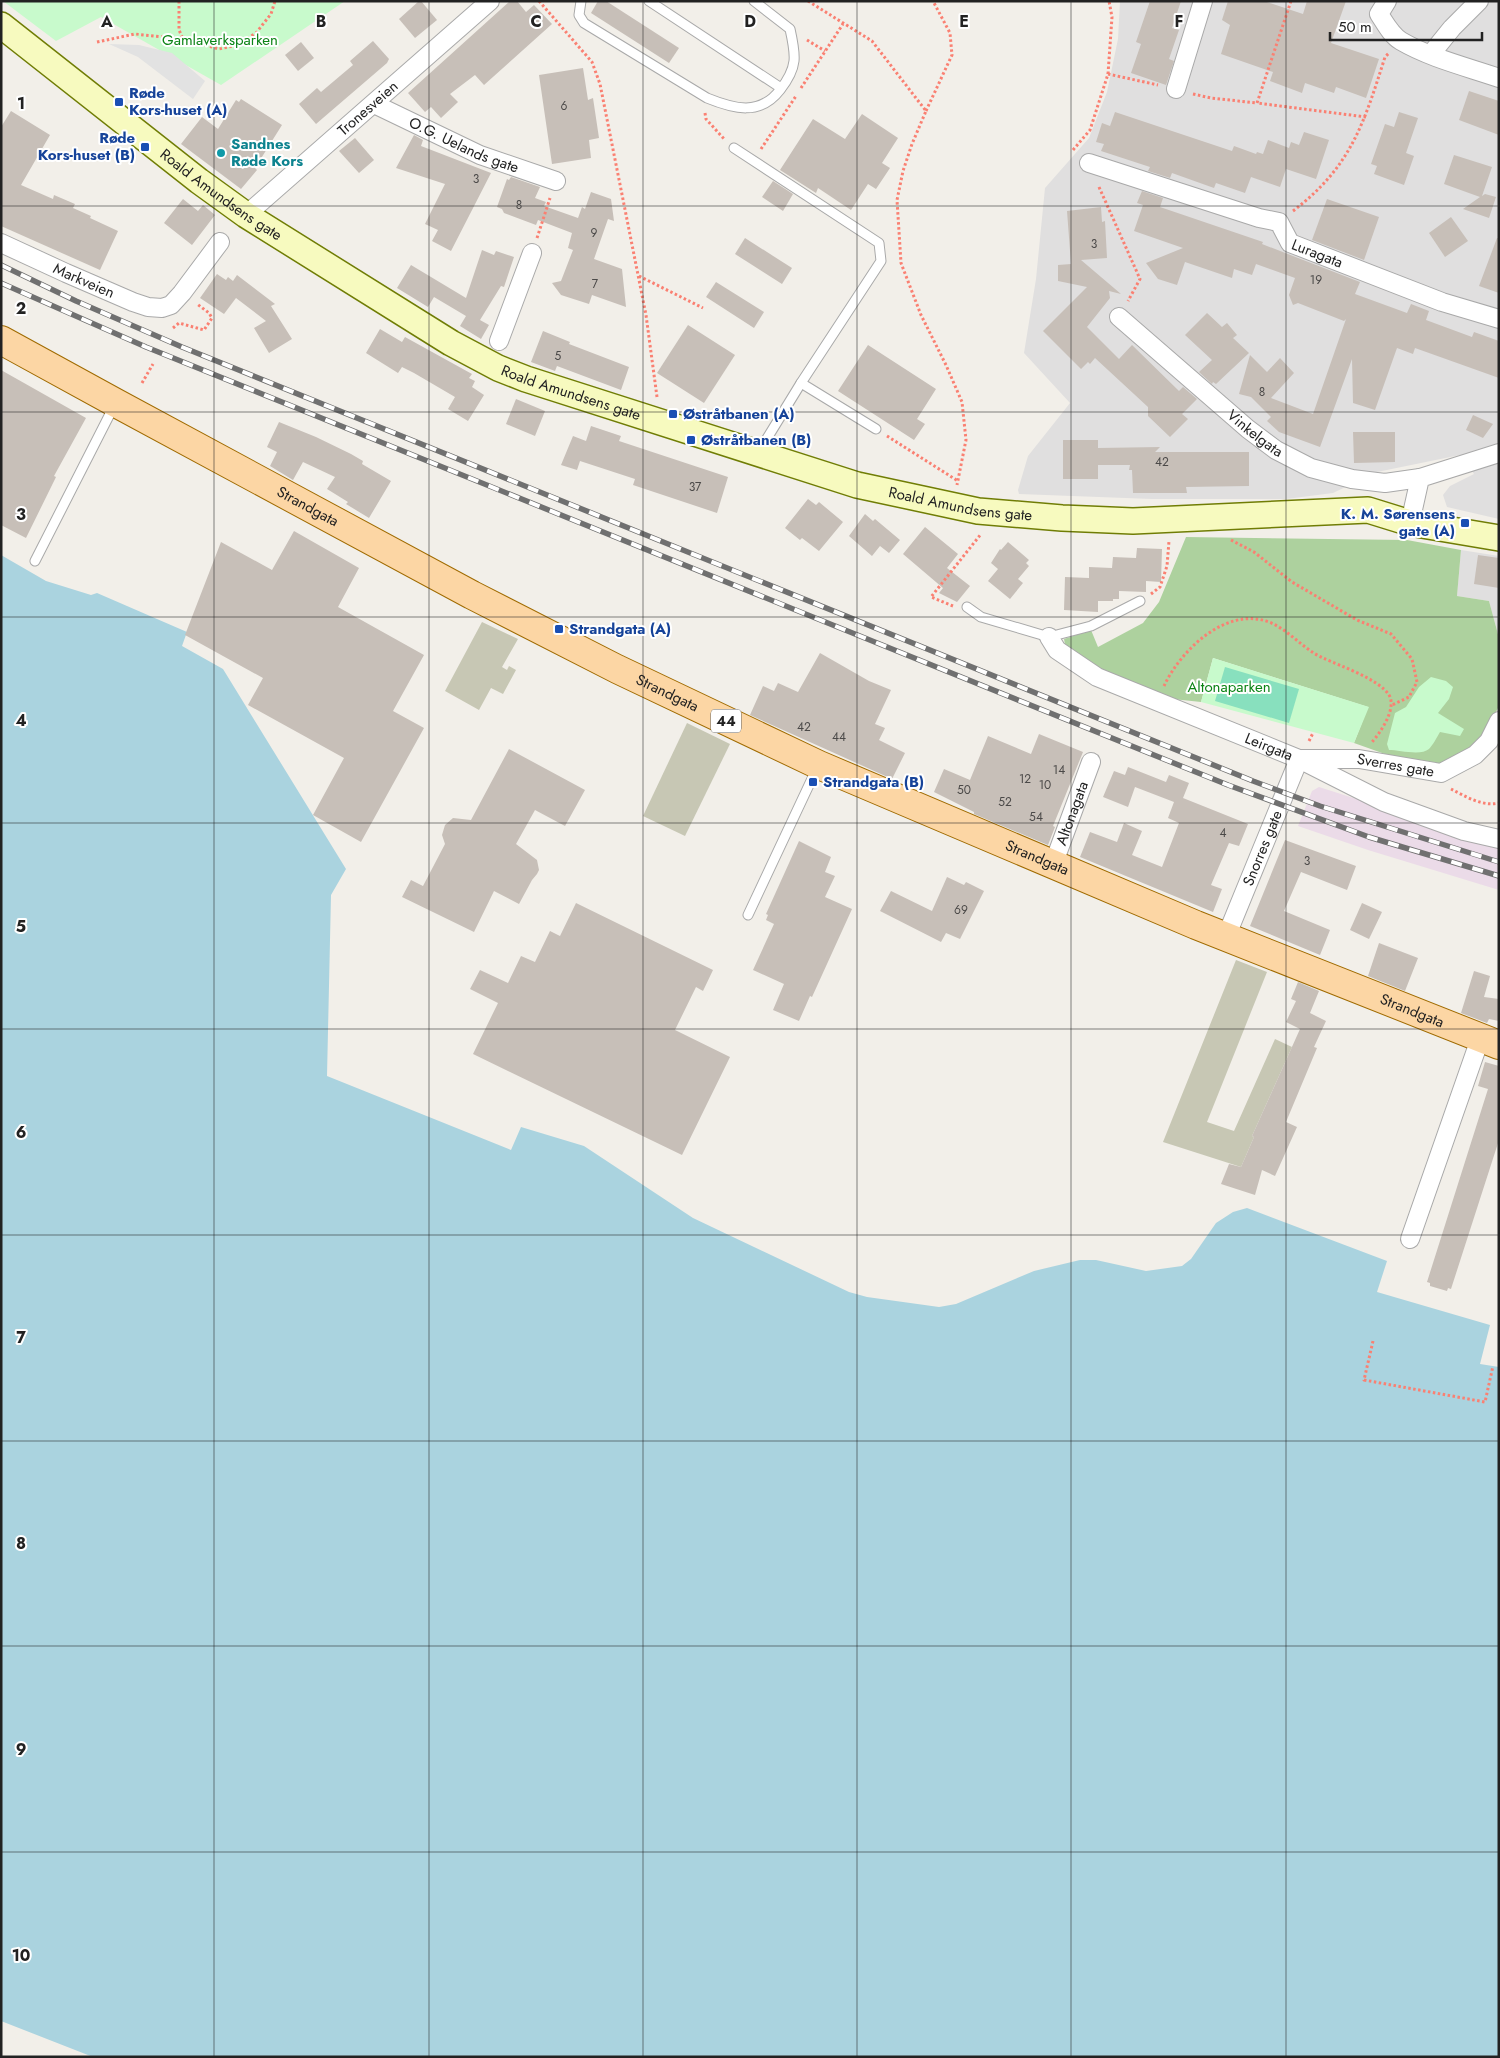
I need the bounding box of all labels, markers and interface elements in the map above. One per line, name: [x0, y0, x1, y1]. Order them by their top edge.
text: A: [100, 10, 113, 33]
text: B: [316, 10, 326, 33]
text: C: [530, 10, 542, 33]
text: D: [744, 10, 756, 33]
text: E: [959, 10, 969, 33]
text: F: [1175, 10, 1183, 33]
scale bar: [1330, 10, 1482, 42]
text: 50 m: [1338, 16, 1372, 38]
park label: Gamlaverksparken: [162, 29, 278, 51]
street label: Tronesveien: [333, 75, 403, 141]
place label: Røde Kors-huset (A): [129, 82, 227, 121]
text: 1: [17, 92, 25, 115]
marker: Røde Kors-huset (A): [113, 96, 125, 108]
house number: 6: [561, 97, 568, 115]
street label: O.G. Uelands gate: [405, 111, 522, 179]
place label: Røde Kors-huset (B): [38, 127, 135, 166]
place label: Sandnes Røde Kors: [231, 133, 303, 172]
marker: Røde Kors-huset (B): [139, 141, 151, 153]
street label: Roald Amundsens gate: [155, 143, 287, 246]
marker: Sandnes Røde Kors: [215, 147, 227, 159]
house number: 3: [473, 170, 480, 188]
house number: 8: [516, 196, 522, 214]
house number: 9: [591, 224, 598, 242]
street label: Luragata: [1288, 234, 1346, 273]
house number: 3: [1091, 235, 1098, 253]
street label: Markveien: [49, 258, 118, 304]
house number: 19: [1310, 271, 1322, 289]
house number: 7: [592, 275, 599, 293]
text: 2: [16, 297, 26, 320]
house number: 5: [555, 347, 562, 365]
street label: Roald Amundsens gate: [498, 359, 644, 426]
house number: 8: [1259, 383, 1265, 401]
place label: Østråtbanen (A): [683, 403, 795, 425]
street label: Vinkelgata: [1222, 404, 1286, 463]
marker: Østråtbanen (A): [667, 408, 679, 420]
place label: Østråtbanen (B): [701, 429, 811, 451]
marker: Østråtbanen (B): [685, 434, 697, 446]
house number: 42: [1155, 453, 1169, 471]
house number: 37: [689, 478, 702, 496]
street label: Strandgata: [273, 481, 343, 532]
street label: Roald Amundsens gate: [886, 481, 1033, 527]
text: 3: [16, 503, 26, 526]
place label: K. M. Sørensens gate (A): [1341, 503, 1455, 542]
marker: K. M. Sørensens gate (A): [1459, 517, 1471, 529]
place label: Strandgata (A): [569, 618, 671, 640]
marker: Strandgata (A): [553, 623, 565, 635]
street label: Strandgata: [632, 668, 702, 717]
park label: Altonaparken: [1187, 676, 1271, 698]
text: 4: [15, 709, 27, 732]
road number: 44: [711, 709, 741, 732]
house number: 42: [797, 718, 811, 736]
street label: Leirgata: [1242, 727, 1296, 766]
house number: 44: [832, 728, 846, 746]
street label: Sverres gate: [1355, 748, 1436, 783]
house number: 14: [1053, 761, 1065, 779]
house number: 12: [1019, 770, 1031, 788]
place label: Strandgata (B): [823, 771, 924, 793]
marker: Strandgata (B): [807, 776, 819, 788]
house number: 10: [1039, 776, 1051, 794]
street label: Altonagata: [1050, 778, 1094, 849]
house number: 50: [957, 781, 971, 799]
house number: 52: [998, 793, 1012, 811]
street label: Snorres gate: [1237, 807, 1288, 889]
house number: 54: [1029, 808, 1043, 826]
house number: 4: [1220, 824, 1227, 842]
street label: Strandgata: [1002, 834, 1072, 881]
house number: 3: [1304, 852, 1311, 870]
house number: 69: [954, 901, 968, 919]
text: 5: [16, 915, 26, 938]
street label: Strandgata: [1377, 988, 1447, 1033]
text: 6: [16, 1121, 26, 1144]
text: 7: [16, 1326, 26, 1349]
text: 8: [16, 1532, 26, 1555]
text: 9: [16, 1738, 26, 1761]
text: 10: [12, 1944, 30, 1967]

